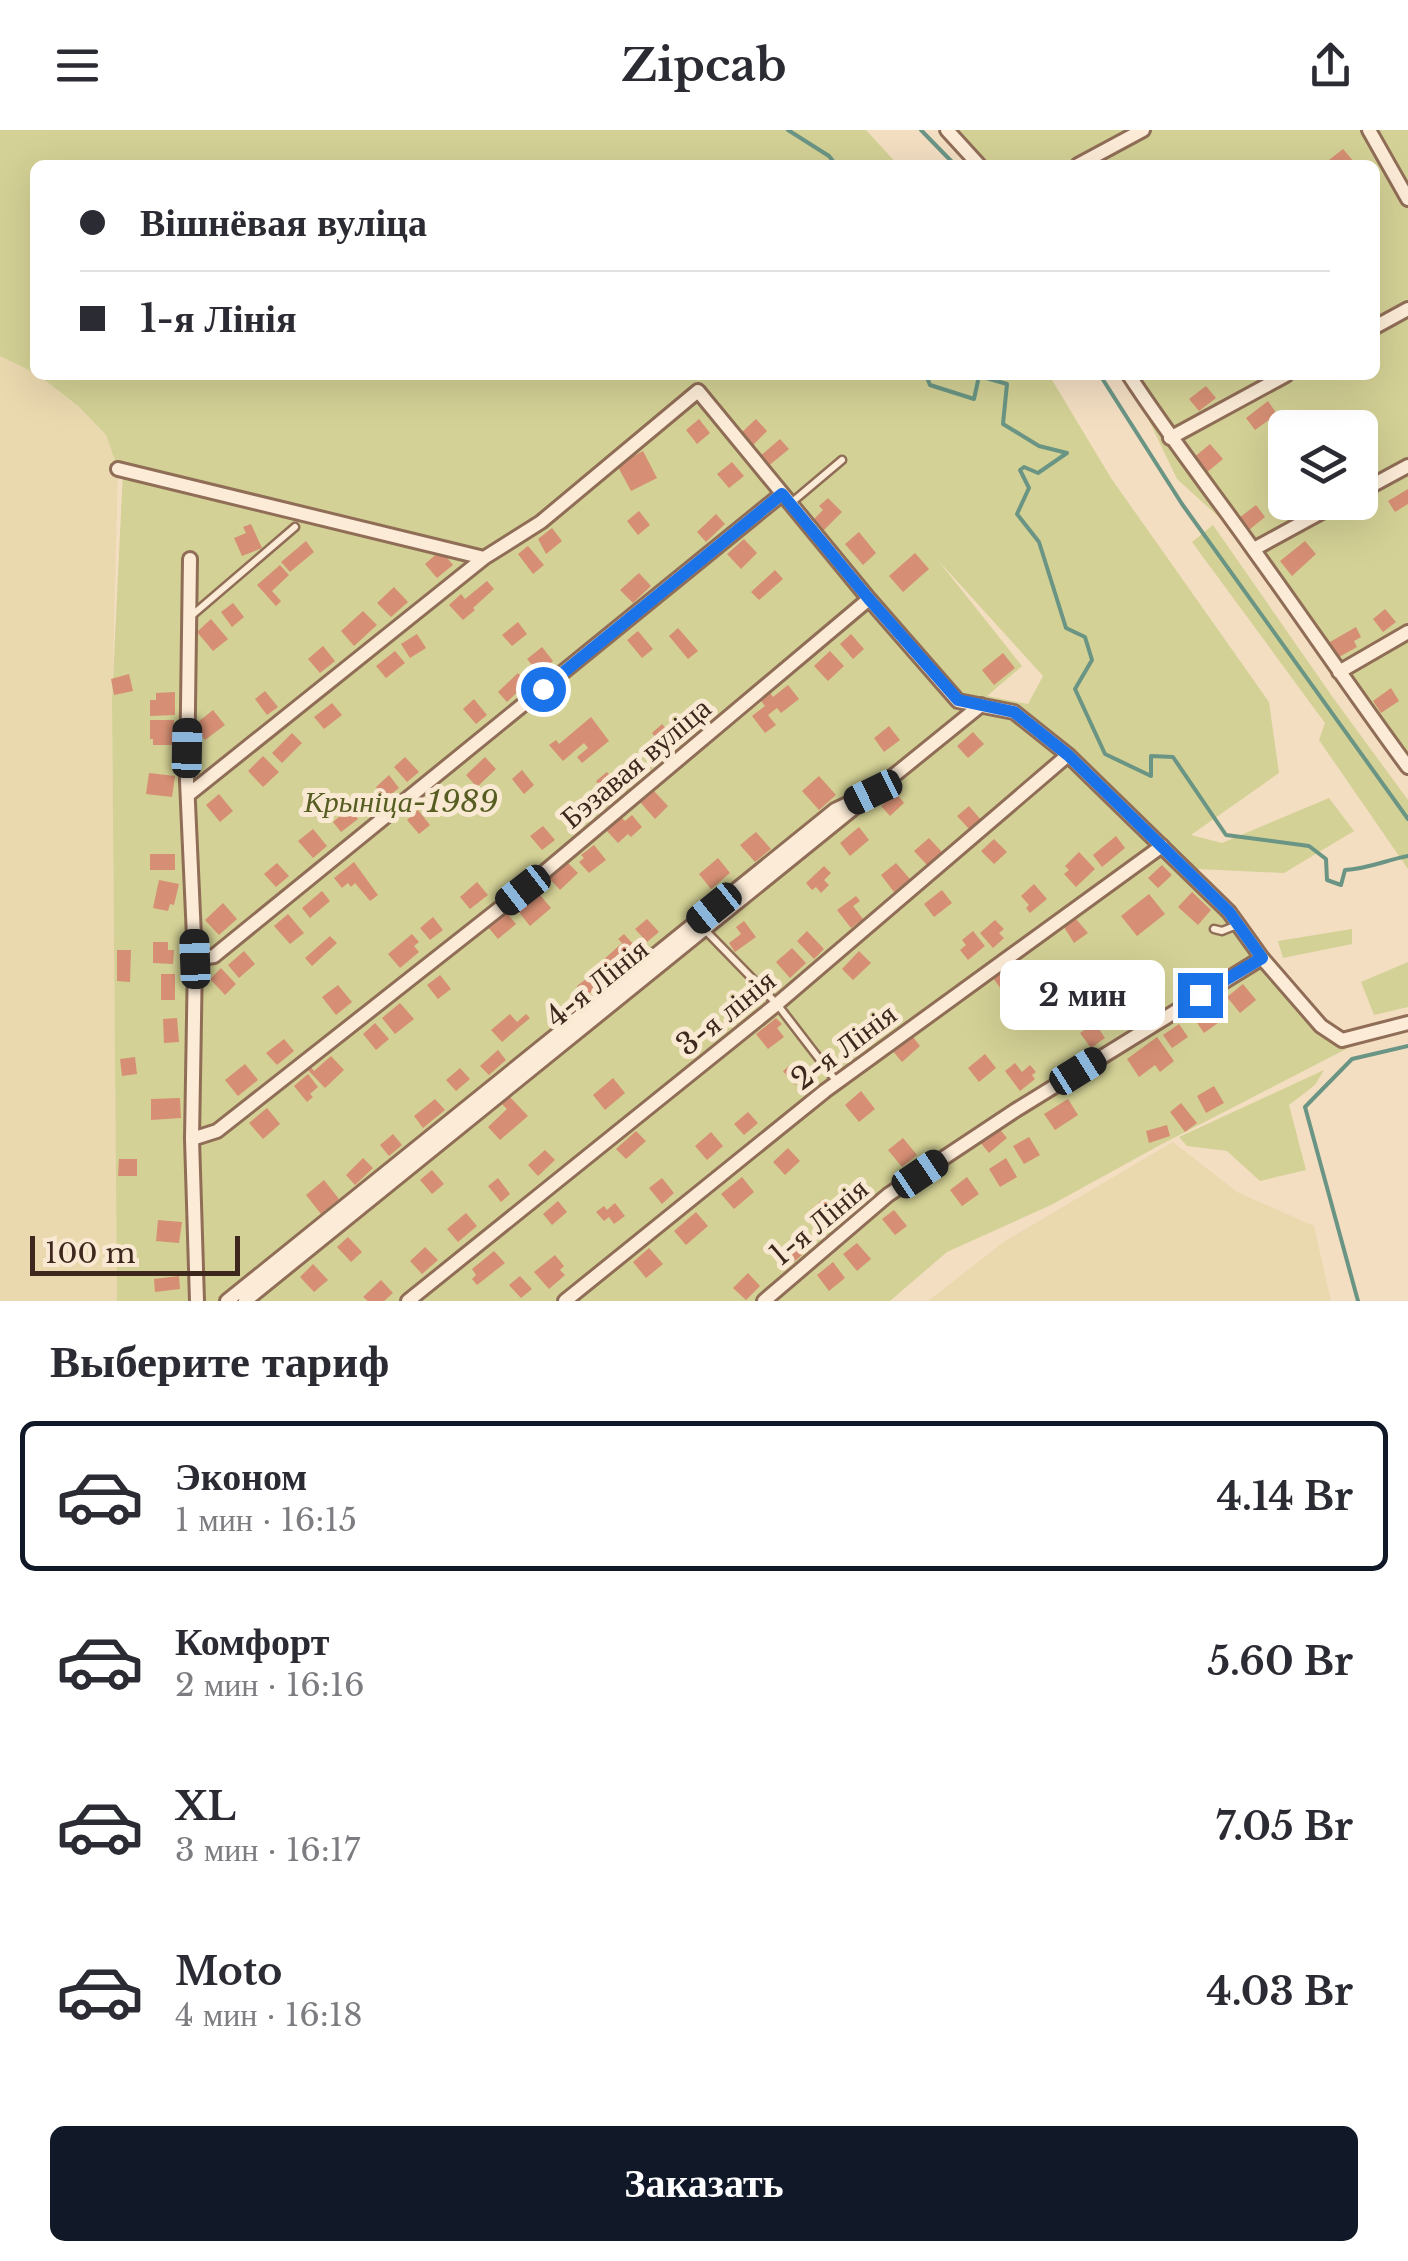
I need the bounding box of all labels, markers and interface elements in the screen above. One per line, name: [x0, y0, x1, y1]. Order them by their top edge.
text: Zipcab: [621, 37, 787, 93]
icon: menu: [50, 38, 105, 93]
icon: share: [1303, 38, 1358, 93]
text: Вішнёвая вуліца: [140, 199, 427, 246]
text: 1-я Лінія: [140, 295, 296, 342]
map controls: [1268, 410, 1378, 520]
button: layers: [1268, 410, 1378, 520]
route start: [521, 667, 566, 712]
street label: Бэзавая вуліца: [553, 689, 718, 836]
car: [171, 718, 203, 778]
car: [839, 765, 907, 819]
park label: Крыніца-1989: [303, 783, 498, 820]
car: [490, 860, 556, 920]
car: [681, 877, 747, 939]
car: [179, 928, 211, 990]
street label: 4-я Лінія: [538, 930, 655, 1035]
callout: 2 мин: [1000, 960, 1165, 1030]
street label: 3-я лінія: [669, 962, 783, 1064]
route end: [1178, 973, 1223, 1018]
text: 2 мин: [1038, 975, 1127, 1015]
street label: 2-я Лінія: [784, 995, 904, 1098]
car: [1045, 1042, 1111, 1100]
car: [887, 1145, 953, 1203]
street label: 1-я Лінія: [762, 1170, 875, 1273]
scale bar: [30, 1231, 240, 1276]
text: 100 m: [45, 1236, 136, 1271]
text: Выберите тариф: [50, 1333, 389, 1389]
icon: car: [55, 1451, 145, 1541]
text: Эконом: [175, 1453, 307, 1500]
text: 4.14 Br: [1217, 1473, 1353, 1520]
text: 1 мин · 16:15: [175, 1500, 357, 1540]
icon: car: [55, 1616, 145, 1706]
text: Комфорт: [175, 1618, 329, 1665]
text: 5.60 Br: [1207, 1638, 1353, 1685]
text: 2 мин · 16:16: [175, 1665, 365, 1705]
icon: car: [55, 1781, 145, 1871]
text: XL: [175, 1783, 236, 1830]
text: 7.05 Br: [1216, 1803, 1353, 1850]
text: 3 мин · 16:17: [175, 1830, 360, 1870]
icon: car: [55, 1946, 145, 2036]
text: Moto: [175, 1948, 282, 1995]
text: 4.03 Br: [1206, 1968, 1353, 2015]
text: 4 мин · 16:18: [175, 1995, 363, 2035]
button: Заказать: [50, 2126, 1358, 2241]

